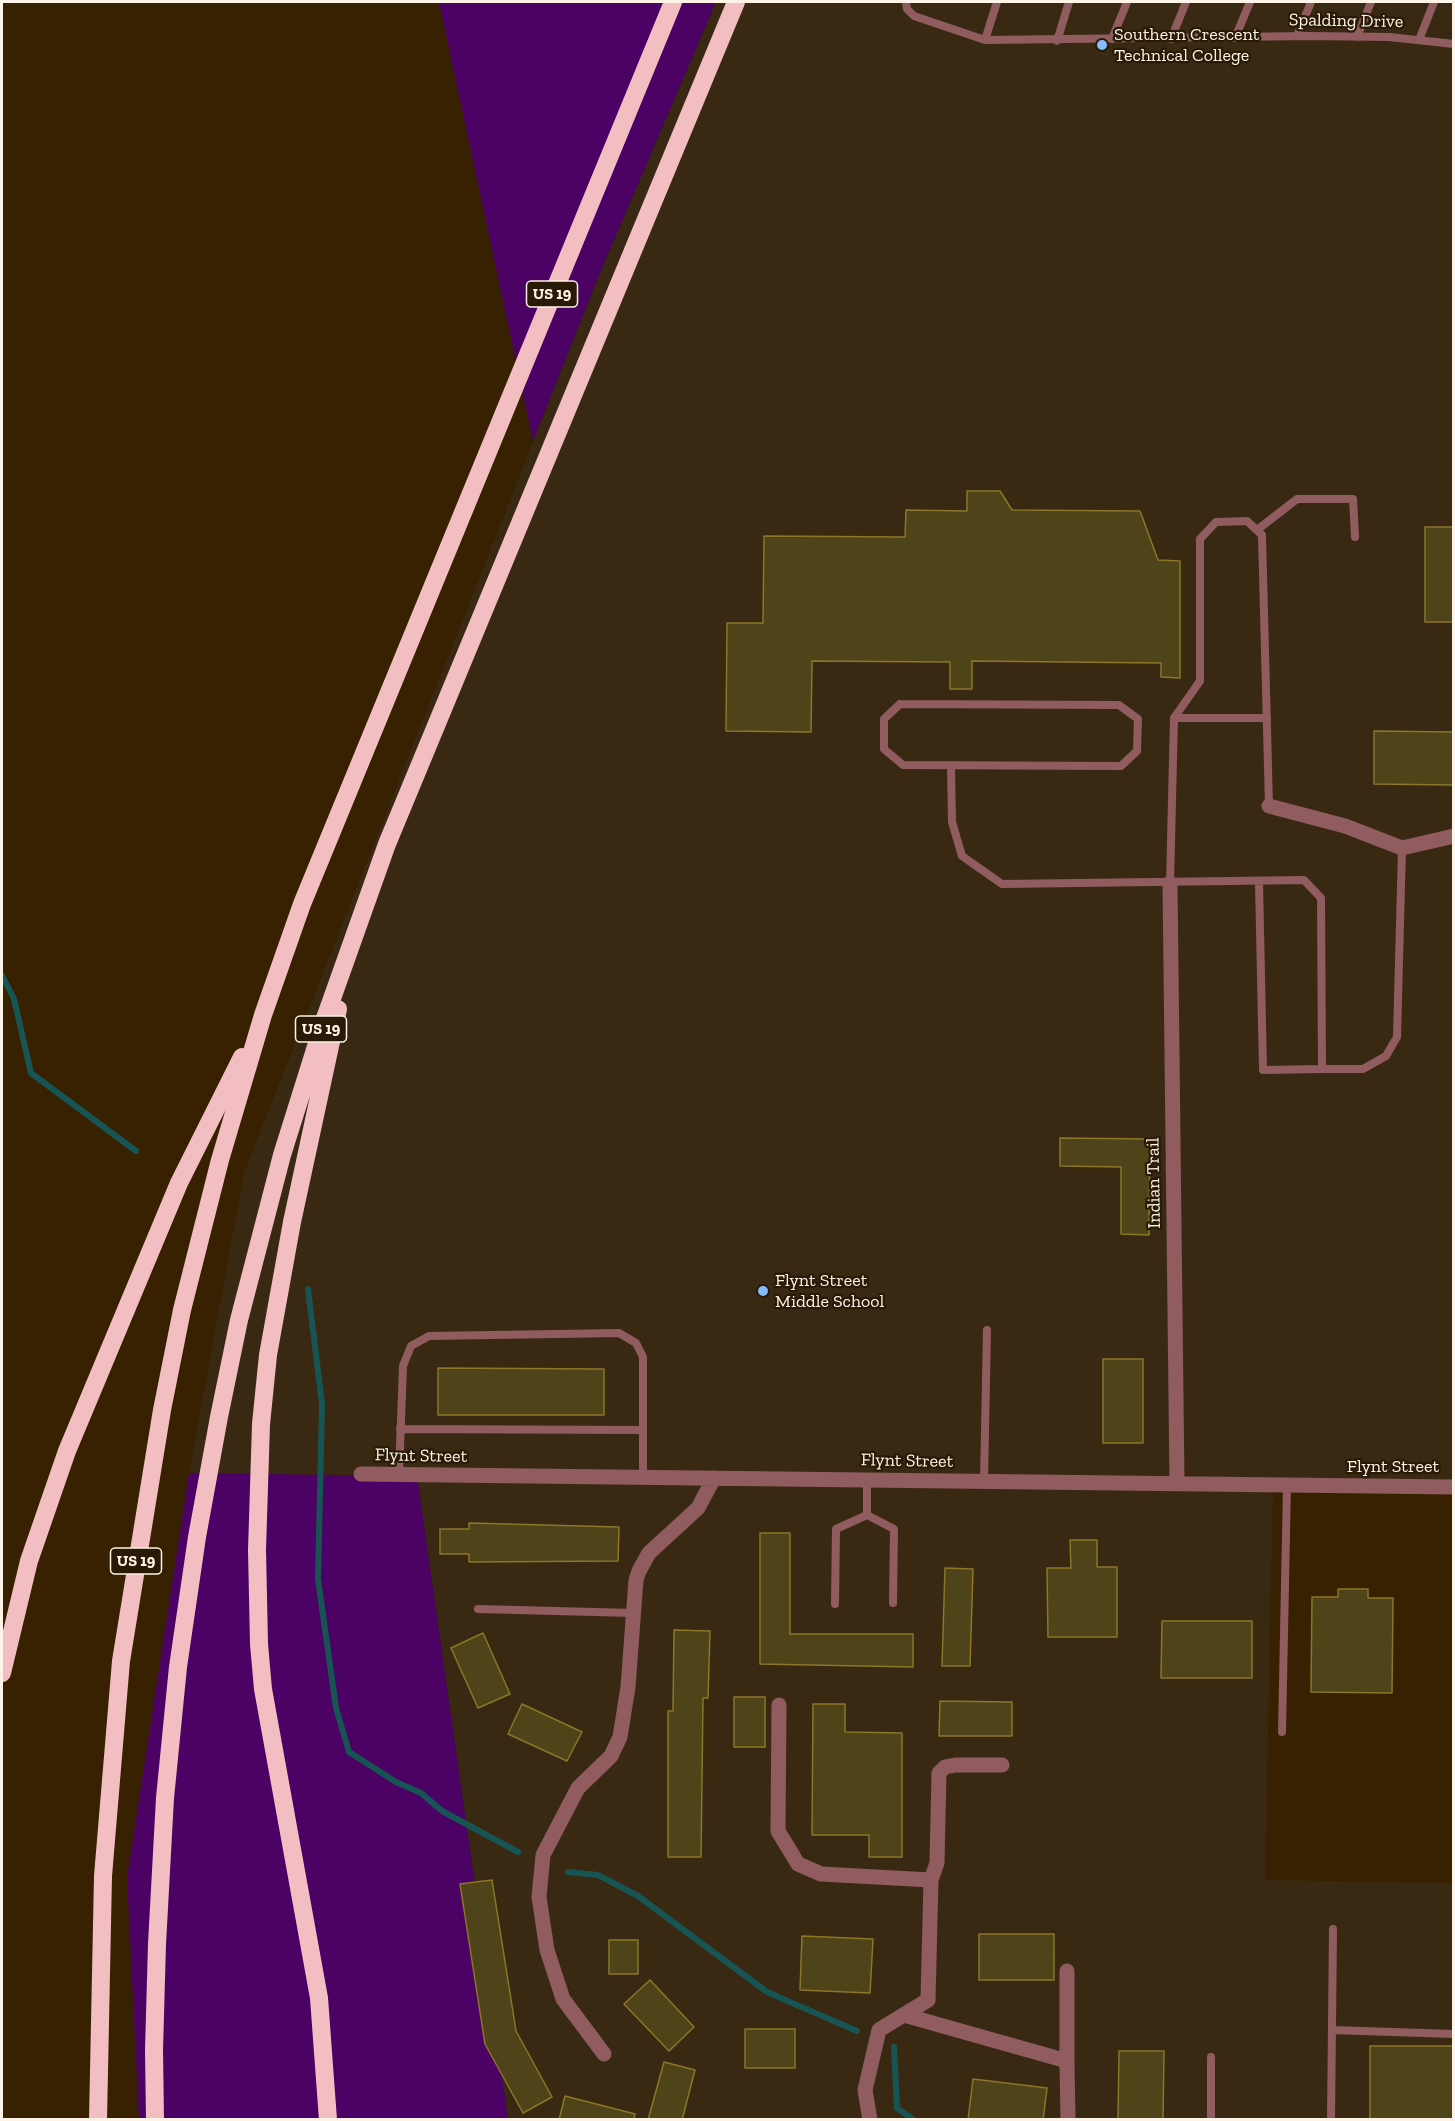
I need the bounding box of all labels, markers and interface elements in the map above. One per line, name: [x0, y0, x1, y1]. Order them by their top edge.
street label: Spalding Drive: [1289, 9, 1403, 33]
place label: Southern Crescent Technical College: [1114, 24, 1259, 66]
marker: Southern Crescent Technical College: [1095, 38, 1109, 52]
road number: US 19: [526, 281, 578, 307]
road number: US 19: [296, 1016, 346, 1042]
street label: Indian Trail: [1142, 1137, 1166, 1229]
place label: Flynt Street Middle School: [775, 1270, 884, 1312]
marker: Flynt Street Middle School: [756, 1284, 770, 1298]
street label: Flynt Street: [375, 1444, 467, 1468]
street label: Flynt Street: [861, 1449, 953, 1473]
street label: Flynt Street: [1347, 1456, 1439, 1478]
road number: US 19: [110, 1548, 162, 1574]

